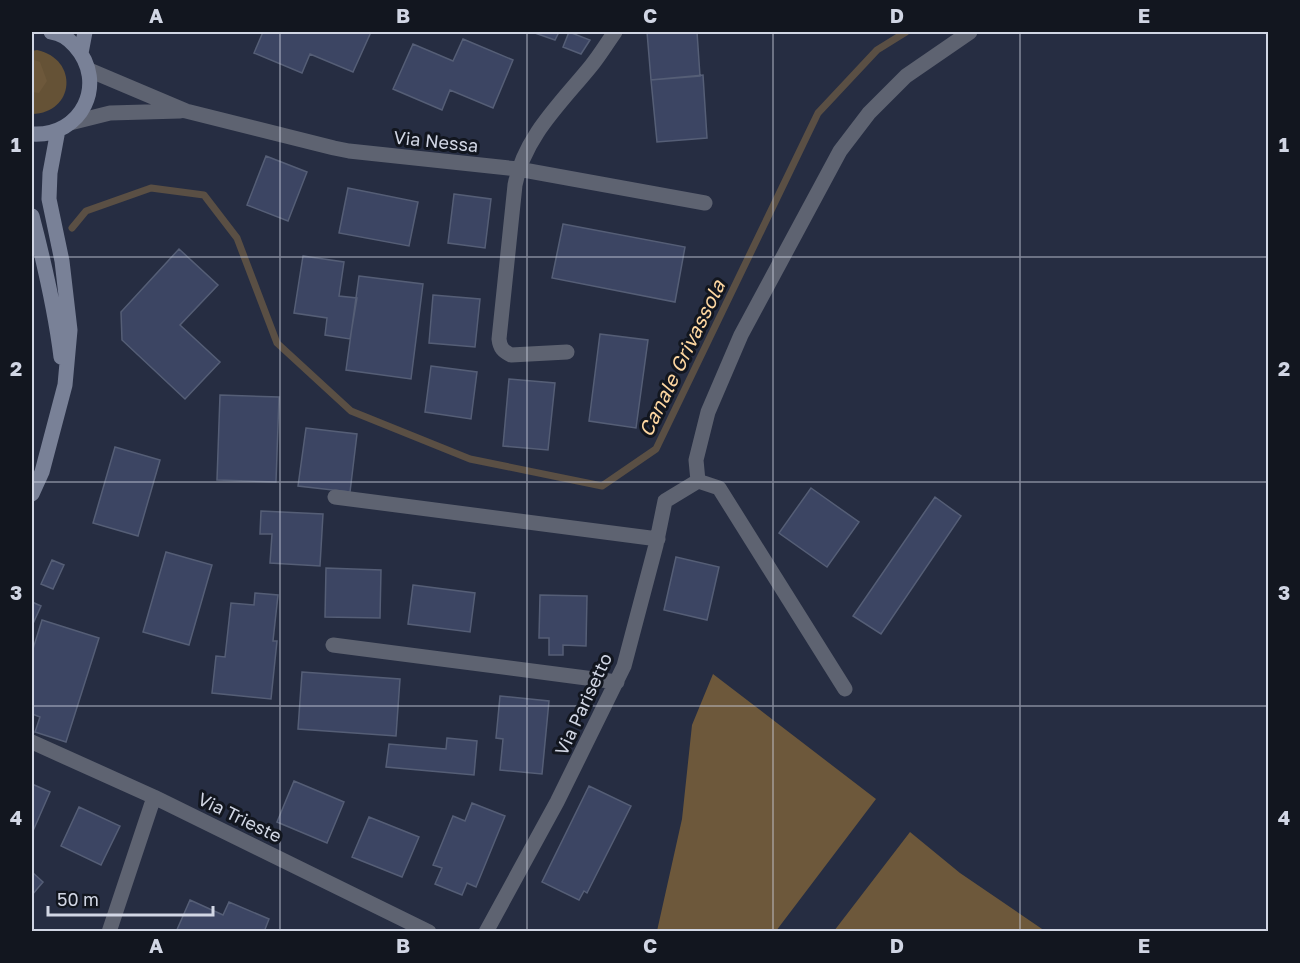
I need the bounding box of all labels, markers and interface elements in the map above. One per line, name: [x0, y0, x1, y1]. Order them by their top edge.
text: A: [149, 3, 163, 27]
text: B: [396, 3, 410, 27]
text: C: [643, 3, 657, 27]
text: D: [890, 3, 904, 27]
text: E: [1138, 3, 1150, 27]
street label: Via Nessa: [393, 126, 479, 156]
text: 1: [11, 132, 21, 156]
text: 1: [1279, 132, 1289, 156]
water label: Canale Grivassola: [633, 275, 730, 440]
text: 2: [10, 356, 22, 380]
text: 2: [1278, 356, 1290, 380]
text: 3: [10, 580, 22, 604]
text: 3: [1278, 580, 1290, 604]
street label: Via Parisetto: [550, 649, 616, 759]
street label: Via Trieste: [194, 787, 286, 847]
text: 4: [10, 805, 22, 829]
text: 4: [1278, 805, 1290, 829]
scale bar: [48, 879, 213, 917]
text: 50 m: [57, 888, 99, 910]
text: A: [149, 933, 163, 957]
text: B: [396, 933, 410, 957]
text: C: [643, 933, 657, 957]
text: D: [890, 933, 904, 957]
text: E: [1138, 933, 1150, 957]

